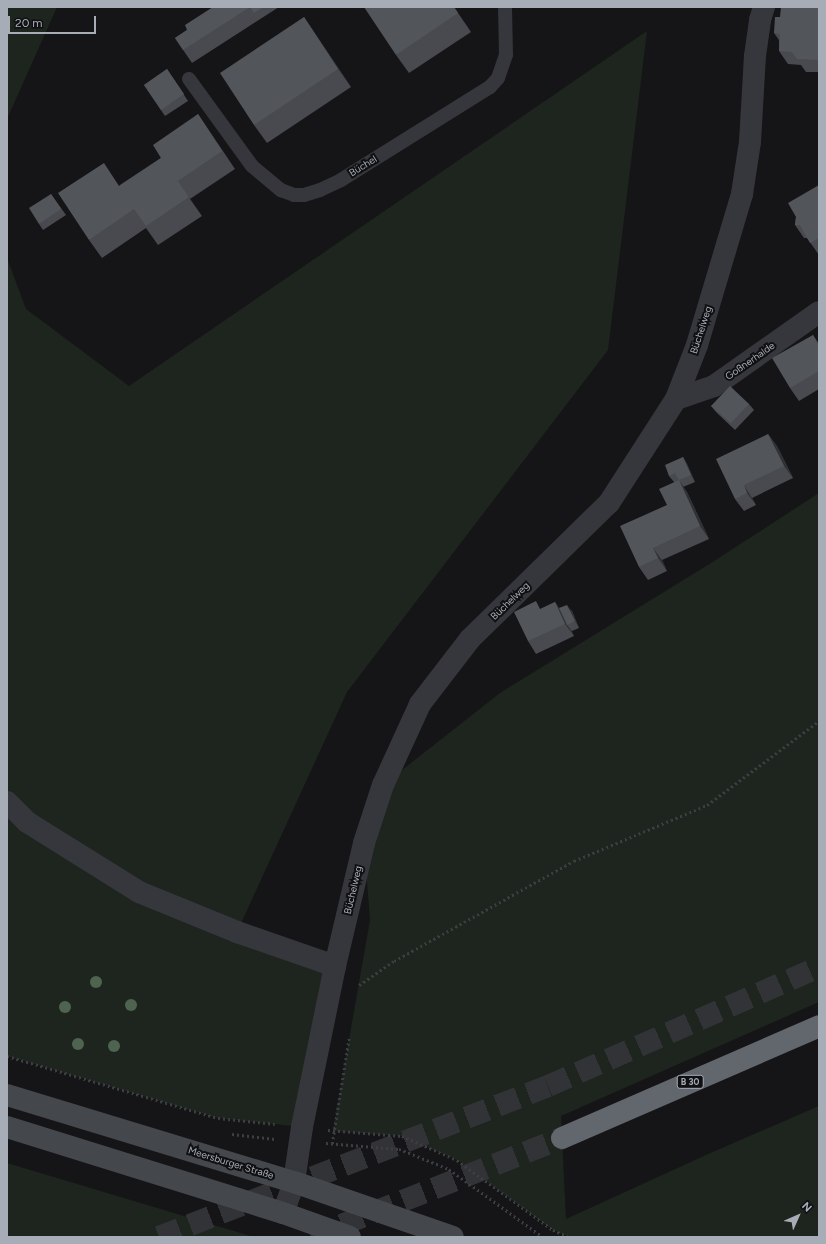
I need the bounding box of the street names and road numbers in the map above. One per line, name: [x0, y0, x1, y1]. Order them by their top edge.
street label: Büchel: [347, 153, 379, 179]
street label: Büchelweg: [688, 305, 714, 355]
street label: Goßnerhalde: [723, 340, 777, 382]
street label: Büchelweg: [488, 580, 532, 622]
street label: Büchelweg: [342, 865, 364, 915]
road number: B 30: [676, 1075, 704, 1089]
street label: Meersburger Straße: [187, 1144, 275, 1182]

